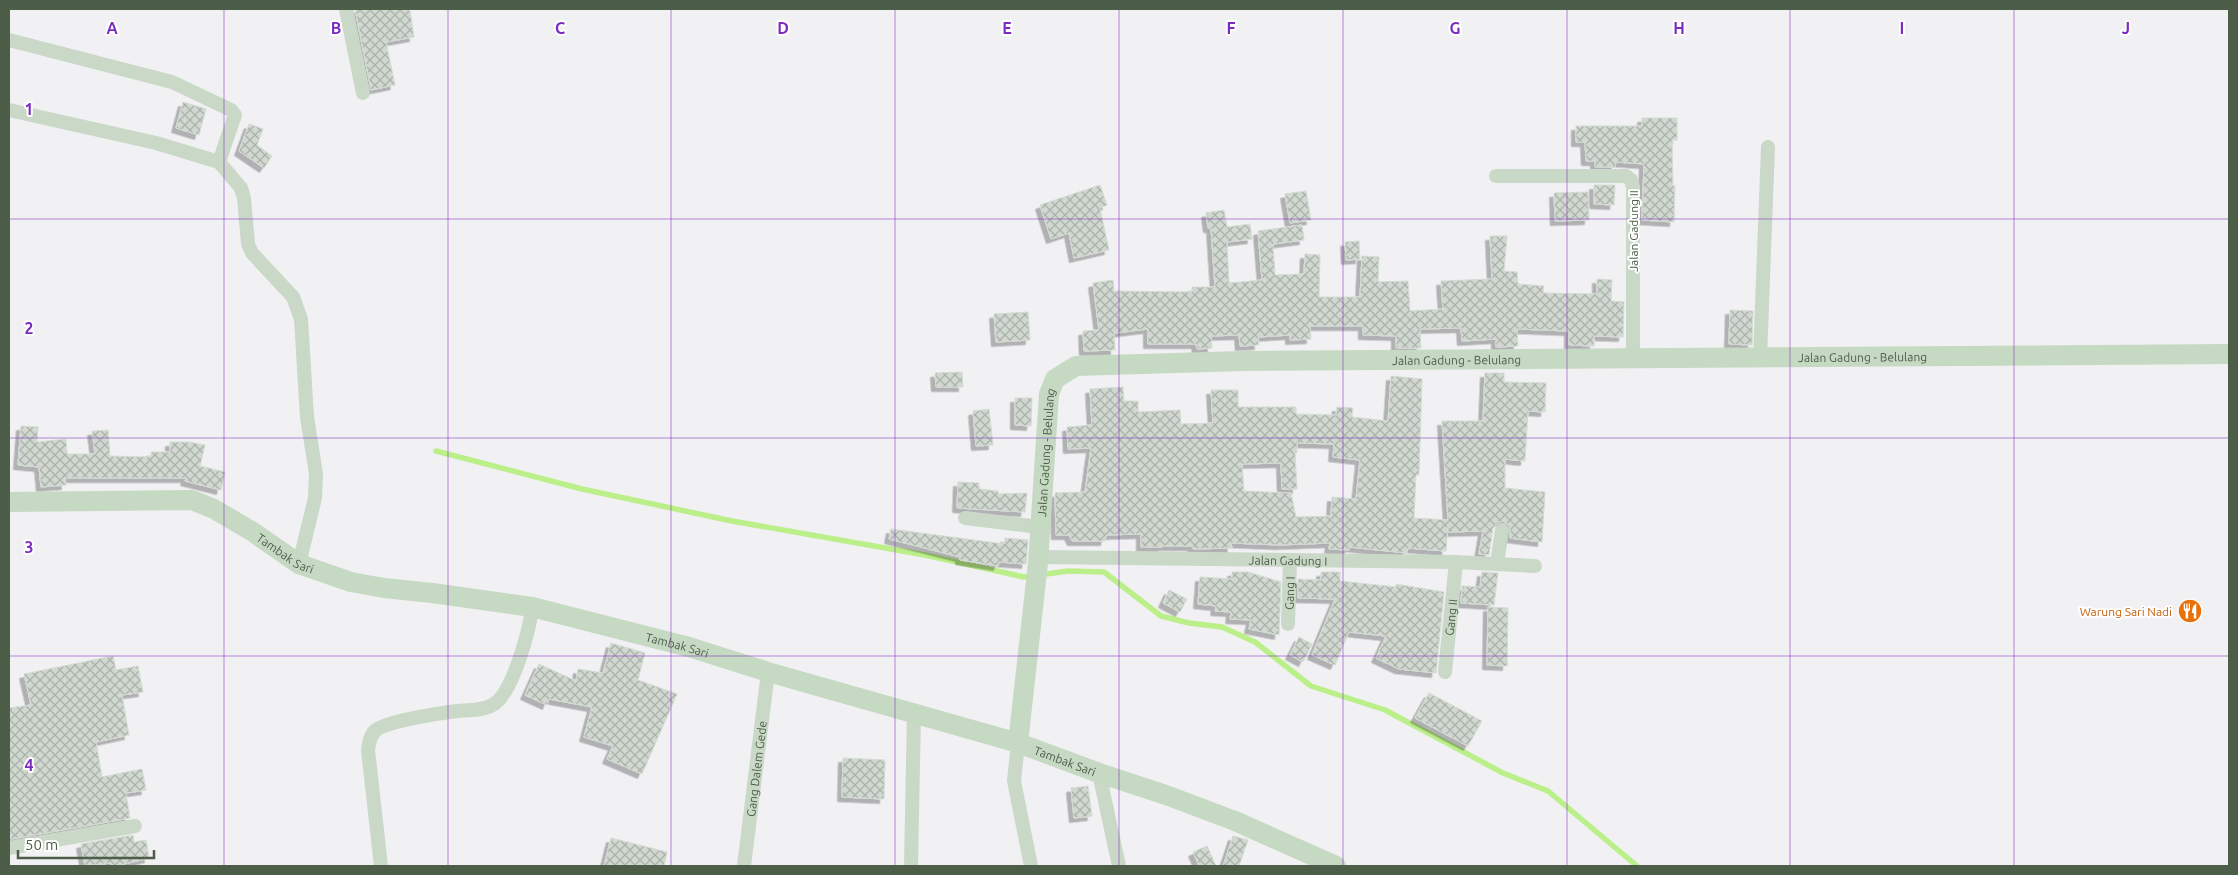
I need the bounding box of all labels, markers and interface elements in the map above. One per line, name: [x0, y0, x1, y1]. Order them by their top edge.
text: A: [106, 19, 118, 37]
text: B: [331, 19, 341, 37]
text: C: [555, 19, 565, 37]
text: D: [777, 19, 789, 37]
text: E: [1002, 19, 1012, 37]
text: F: [1227, 19, 1236, 37]
text: G: [1449, 19, 1461, 37]
text: H: [1673, 19, 1685, 37]
text: I: [1900, 19, 1904, 37]
text: J: [2122, 19, 2130, 37]
text: 1: [24, 100, 34, 118]
street label: Jalan Gadung II: [1627, 190, 1640, 272]
text: 2: [24, 319, 34, 337]
street label: Jalan Gadung - Belulang: [1798, 350, 1927, 364]
street label: Jalan Gadung - Belulang: [1392, 353, 1521, 366]
street label: Jalan Gadung - Belulang: [1035, 386, 1057, 517]
street label: Tambak Sari: [255, 530, 316, 575]
text: 3: [24, 538, 34, 556]
street label: Jalan Gadung I: [1249, 553, 1327, 567]
street label: Gang I: [1282, 576, 1296, 610]
street label: Gang II: [1442, 598, 1459, 636]
restaurant icon: Warung Sari Nadi: [2177, 598, 2203, 624]
place label: Warung Sari Nadi: [2080, 605, 2172, 618]
street label: Tambak Sari: [644, 630, 711, 659]
street label: Gang Dalem Gede: [744, 720, 768, 817]
street label: Tambak Sari: [1033, 743, 1098, 778]
text: 4: [24, 756, 34, 774]
scale bar: [18, 828, 154, 860]
text: 50 m: [25, 836, 58, 853]

